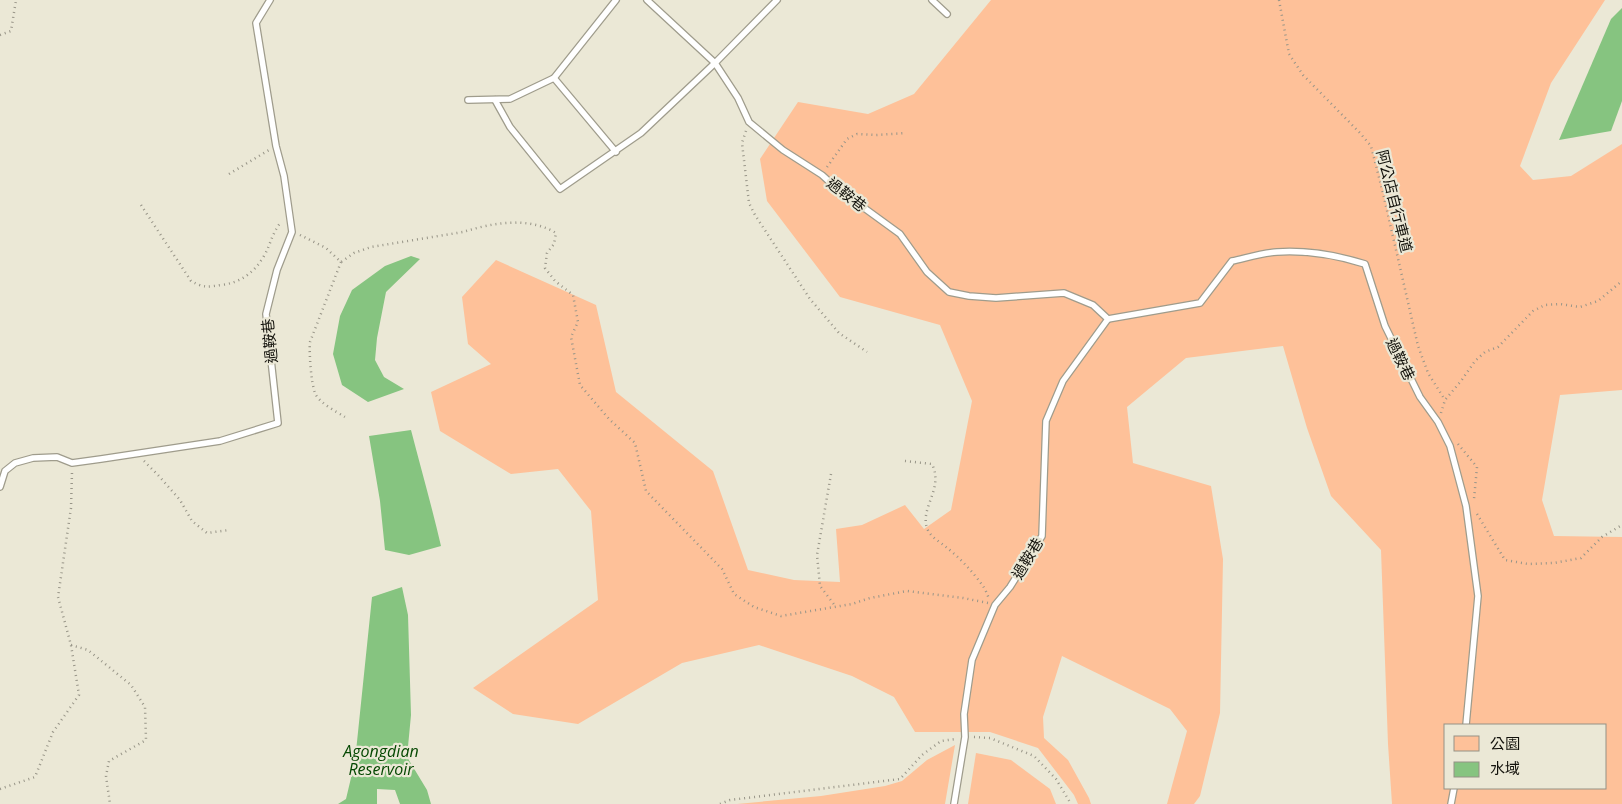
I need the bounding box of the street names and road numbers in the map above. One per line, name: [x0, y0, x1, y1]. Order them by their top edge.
street label: 阿公店自行車道: [1373, 148, 1417, 254]
street label: 過鞍巷: [823, 172, 871, 216]
street label: 過鞍巷: [257, 318, 281, 364]
street label: 過鞍巷: [1382, 334, 1420, 384]
street label: 過鞍巷: [1007, 534, 1047, 582]

